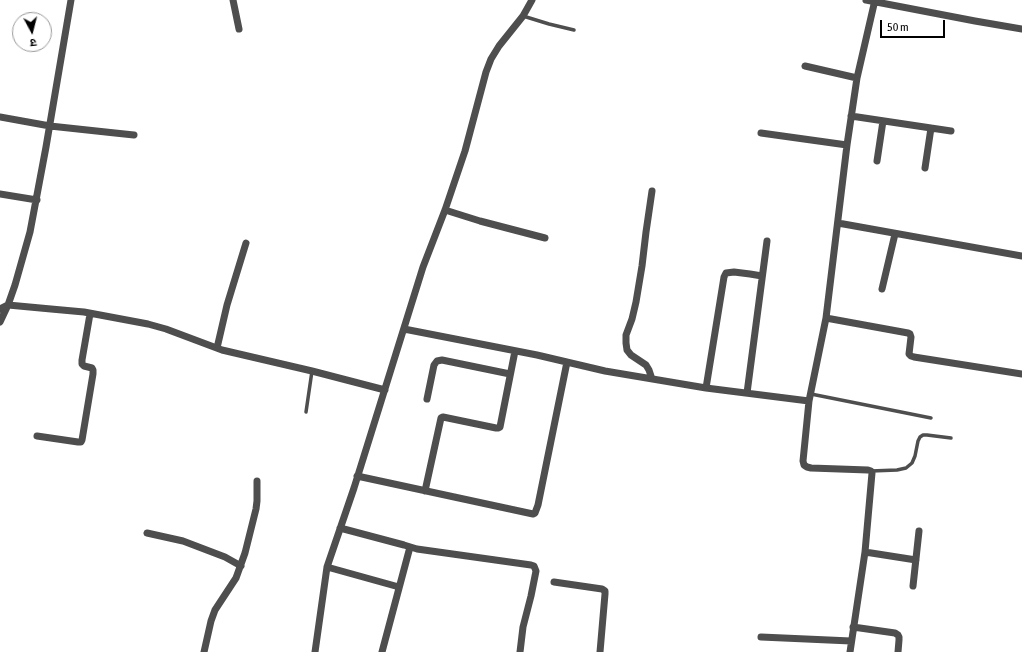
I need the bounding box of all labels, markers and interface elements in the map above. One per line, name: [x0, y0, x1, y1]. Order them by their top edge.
north arrow: [12, 12, 52, 52]
scale bar: [882, 12, 947, 38]
text: 50 m: [887, 20, 909, 34]
text: उ: [29, 37, 37, 49]

